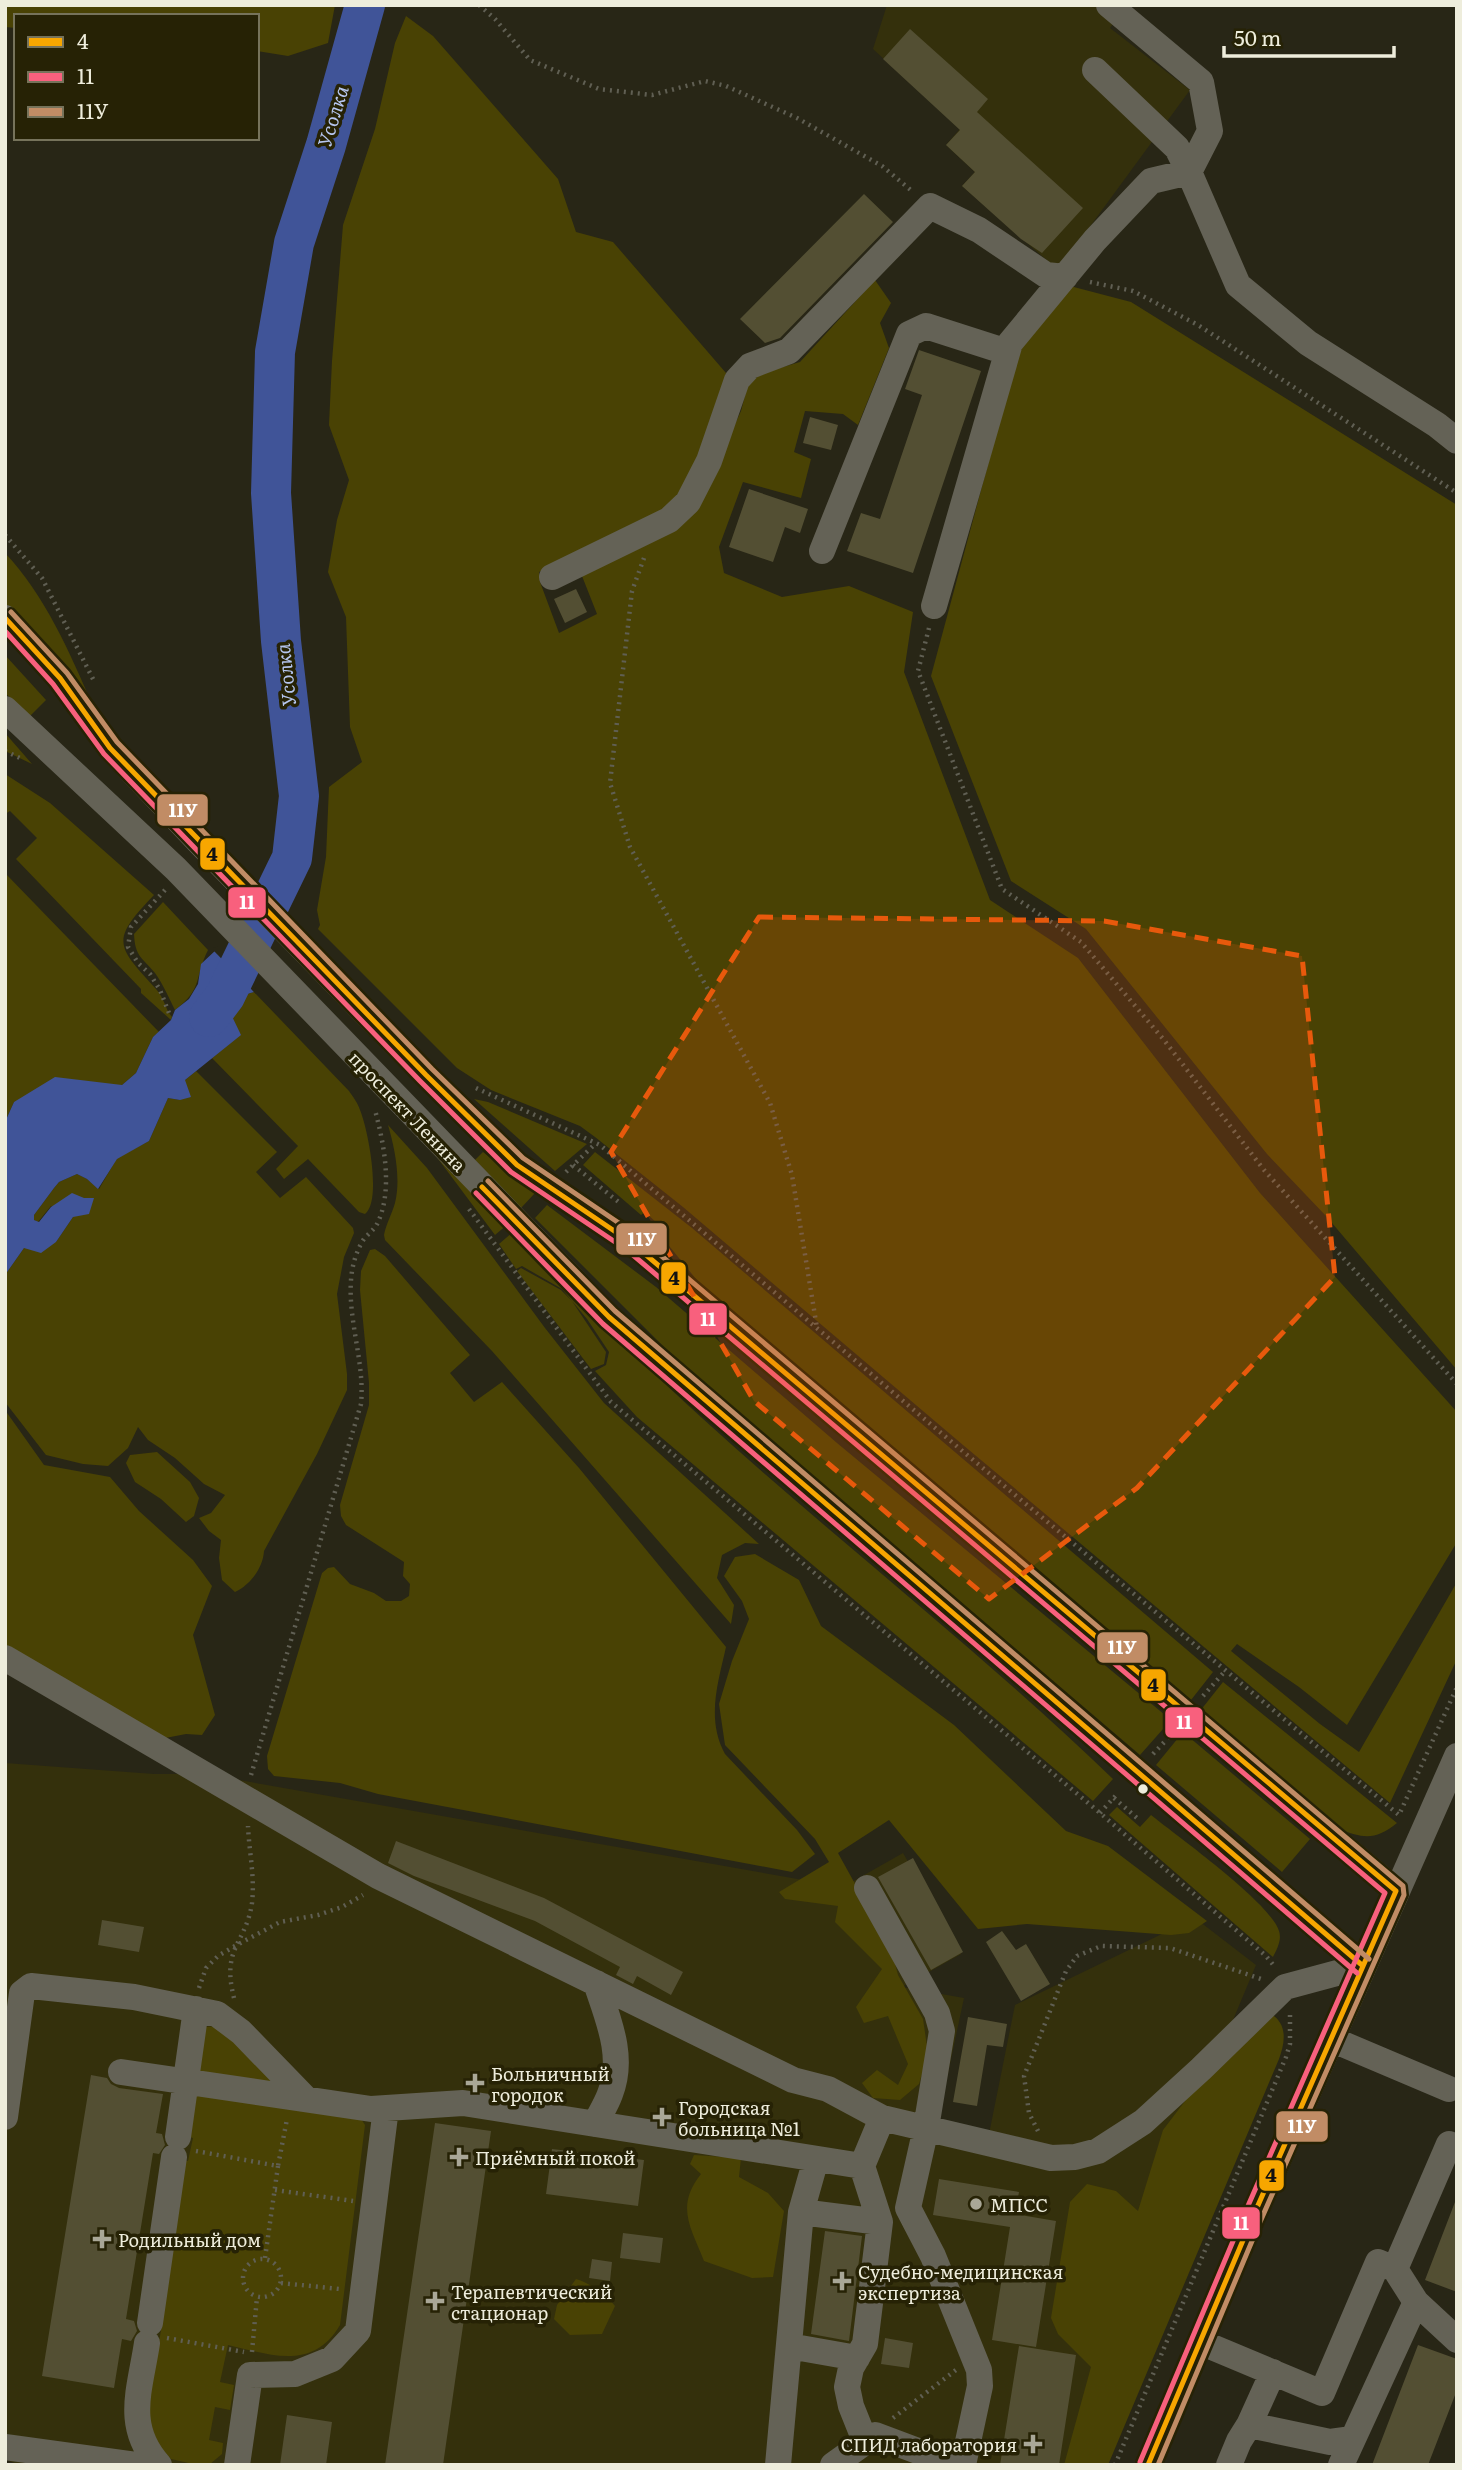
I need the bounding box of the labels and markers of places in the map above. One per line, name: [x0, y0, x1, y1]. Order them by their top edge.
unlabelled marker: [1136, 1782, 1150, 1796]
place label: Больничный городок: [491, 2060, 610, 2108]
marker: Больничный городок: [465, 2073, 485, 2093]
place label: Городская больница №1: [678, 2094, 800, 2142]
marker: Городская больница №1: [652, 2107, 672, 2127]
place label: Приёмный покой: [475, 2144, 636, 2171]
marker: Приёмный покой: [449, 2147, 469, 2167]
place label: МПСС: [990, 2191, 1048, 2218]
marker: МПСС: [968, 2196, 984, 2212]
place label: Родильный дом: [118, 2226, 261, 2253]
marker: Родильный дом: [92, 2229, 112, 2249]
place label: Судебно-медицинская экспертиза: [858, 2258, 1063, 2306]
marker: Судебно-медицинская экспертиза: [832, 2271, 852, 2291]
place label: Терапевтический стационар: [451, 2278, 612, 2326]
marker: Терапевтический стационар: [425, 2291, 445, 2311]
place label: СПИД лаборатория: [841, 2431, 1017, 2458]
marker: СПИД лаборатория: [1023, 2434, 1043, 2454]

